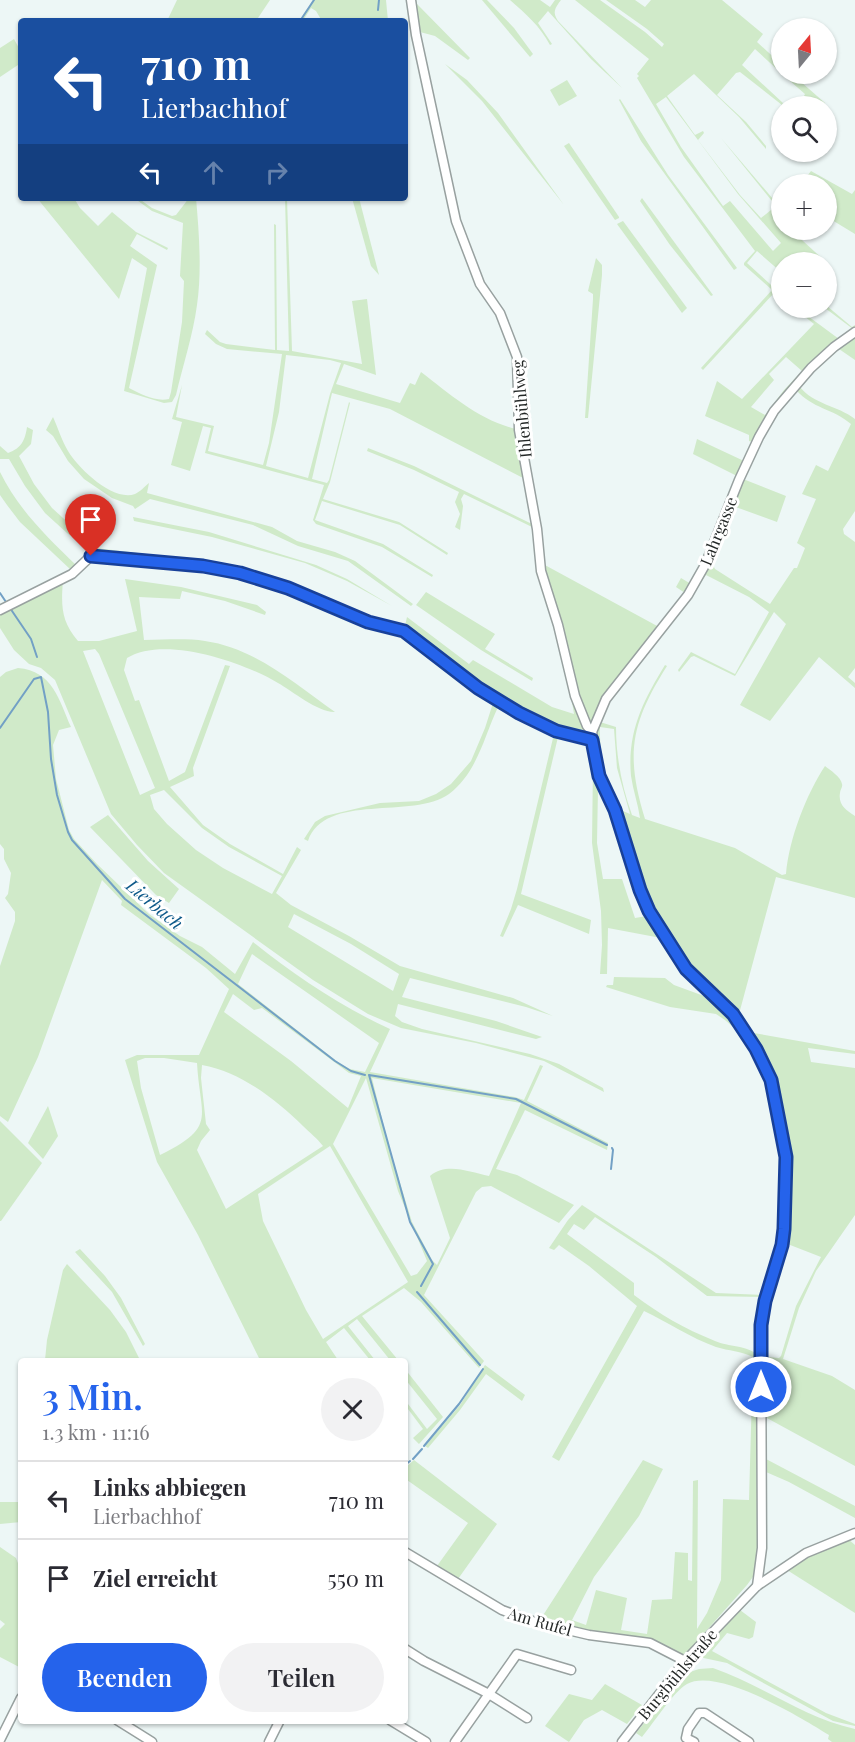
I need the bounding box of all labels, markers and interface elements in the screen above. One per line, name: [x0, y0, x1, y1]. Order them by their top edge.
north arrow: [771, 18, 837, 84]
map controls: [771, 18, 837, 318]
text: 710 m: [141, 35, 251, 91]
icon: left: [42, 42, 120, 120]
text: Lierbachhof: [141, 89, 287, 125]
button: search: [771, 96, 837, 162]
icon: left: [134, 156, 167, 189]
icon: ahead: [197, 156, 230, 189]
icon: right: [260, 156, 293, 189]
button: +: [771, 174, 837, 240]
button: −: [771, 252, 837, 318]
street label: Ihlenbühlweg: [506, 359, 536, 459]
street label: Lahrgasse: [695, 493, 741, 569]
pin: [65, 494, 116, 556]
icon: arrive: [74, 503, 107, 536]
water label: Lierbach: [121, 873, 188, 935]
position arrow: [729, 1355, 793, 1419]
text: 3 Min.: [42, 1371, 143, 1419]
button: close: [321, 1378, 384, 1441]
text: 1.3 km · 11:16: [42, 1418, 150, 1445]
text: Links abbiegen: [93, 1472, 247, 1502]
icon: left: [42, 1484, 75, 1517]
text: 710 m: [329, 1485, 384, 1515]
text: Lierbachhof: [93, 1502, 201, 1529]
icon: arrive: [42, 1562, 75, 1595]
text: Ziel erreicht: [93, 1563, 217, 1593]
text: 550 m: [328, 1563, 384, 1593]
street label: Am Rufel: [505, 1602, 575, 1640]
street label: Burgbühlstraße: [633, 1624, 721, 1724]
button: Beenden: [42, 1643, 207, 1712]
button: Teilen: [219, 1643, 384, 1712]

